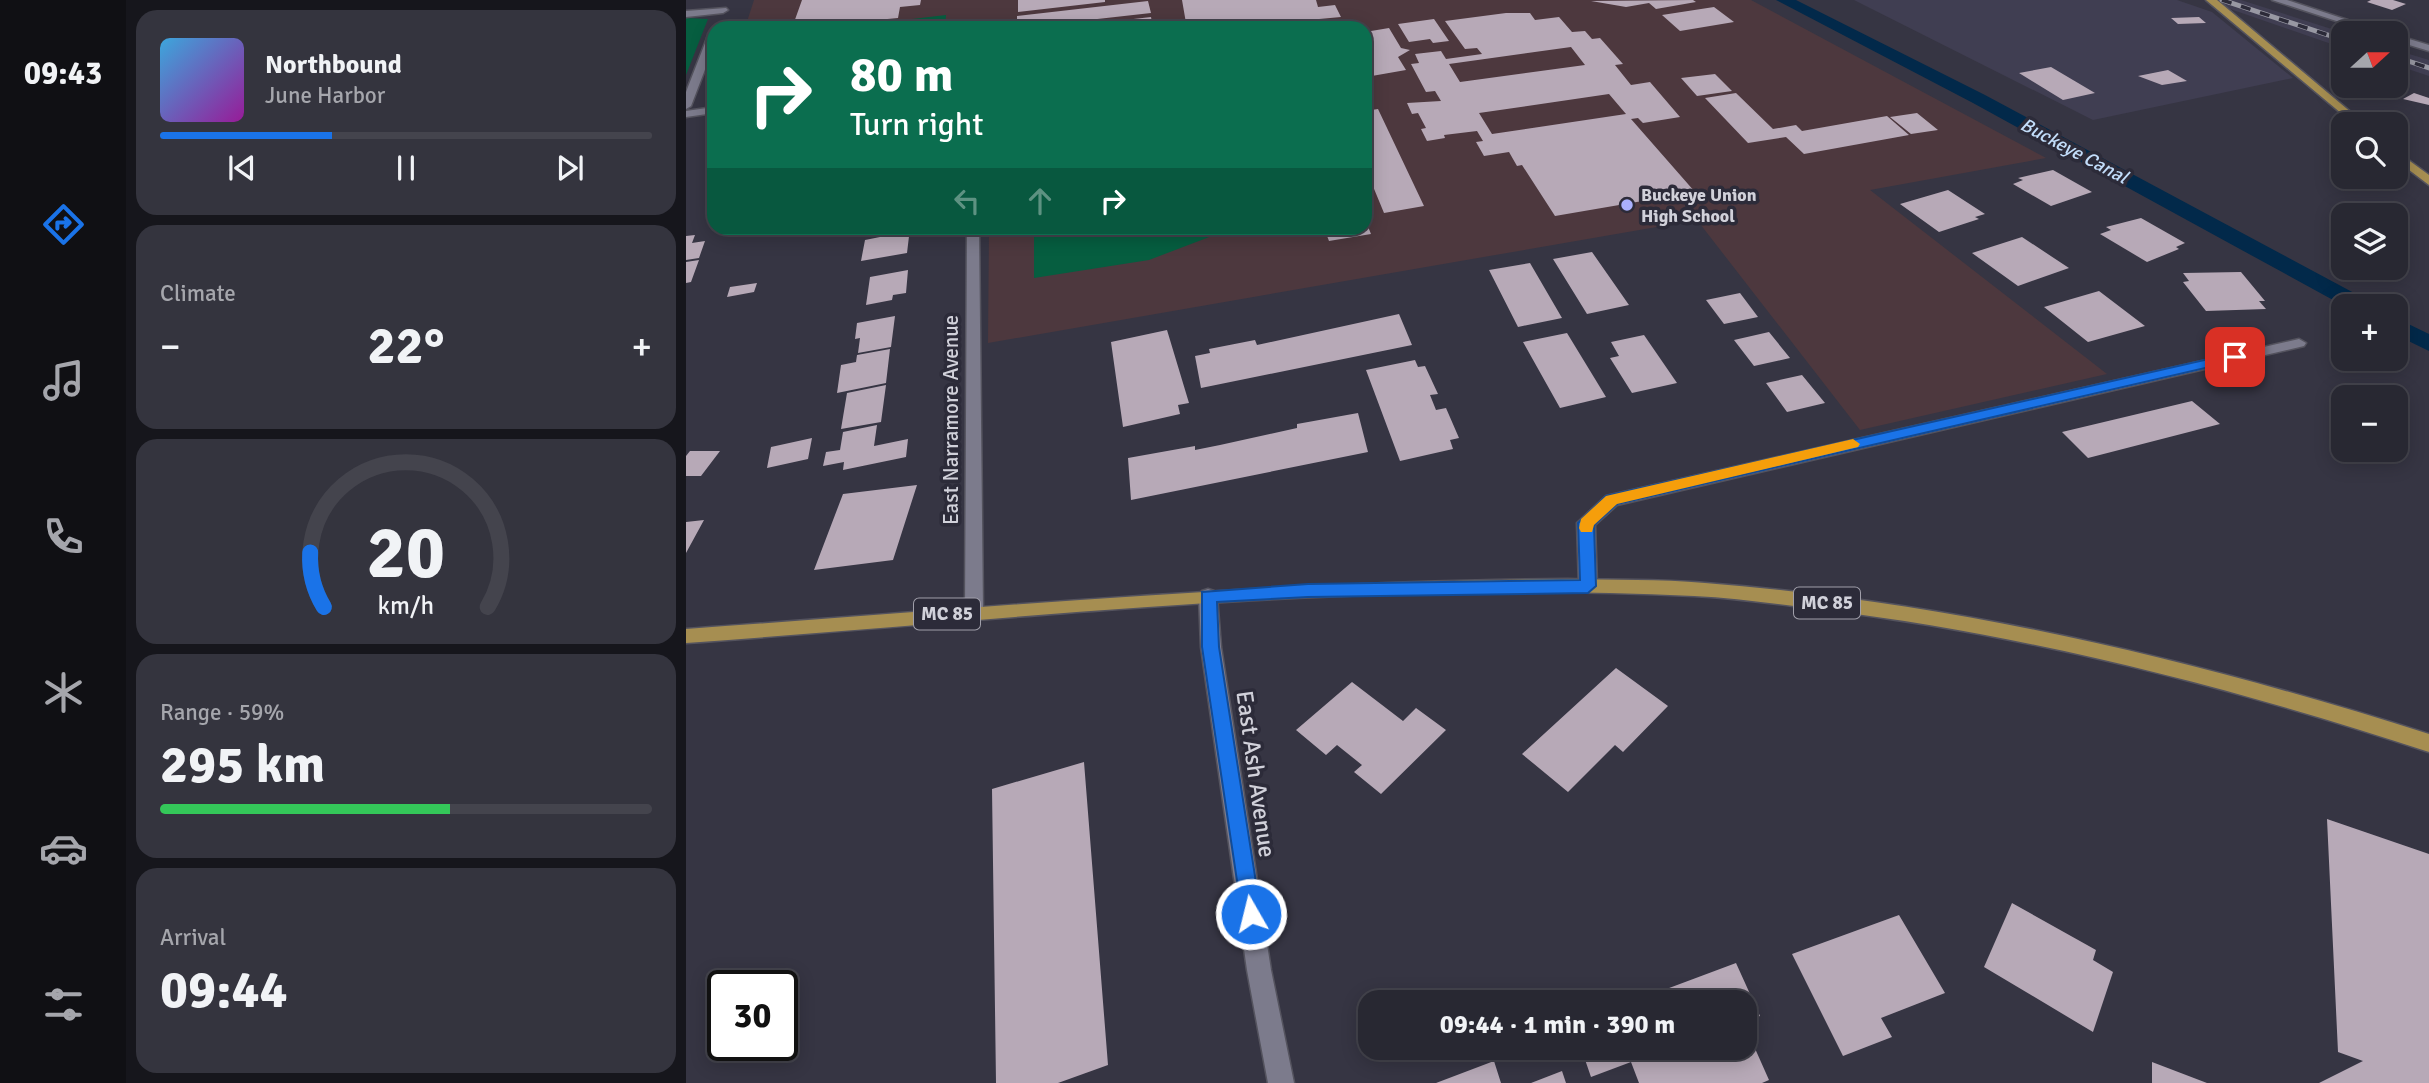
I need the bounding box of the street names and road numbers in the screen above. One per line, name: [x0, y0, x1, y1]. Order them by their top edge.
street label: East Narramore Avenue: [938, 315, 964, 525]
road number: MC 85: [1794, 588, 1860, 618]
road number: MC 85: [914, 598, 980, 629]
street label: East Ash Avenue: [1229, 689, 1283, 859]

